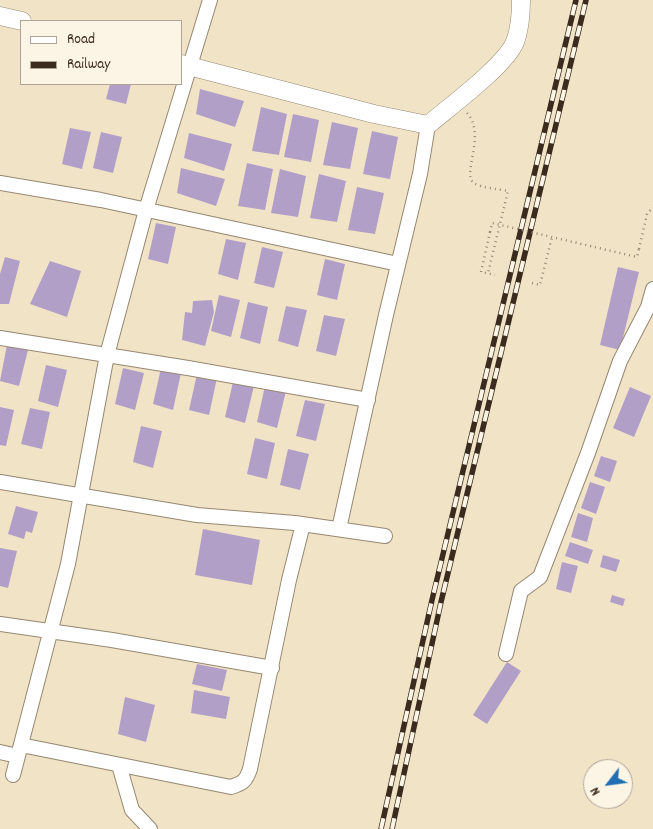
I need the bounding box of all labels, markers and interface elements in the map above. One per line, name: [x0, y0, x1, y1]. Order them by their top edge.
legend: [20, 20, 182, 85]
text: Road: [67, 29, 95, 51]
text: Railway: [67, 54, 110, 76]
north arrow: [583, 759, 633, 809]
text: N: [585, 783, 606, 799]

